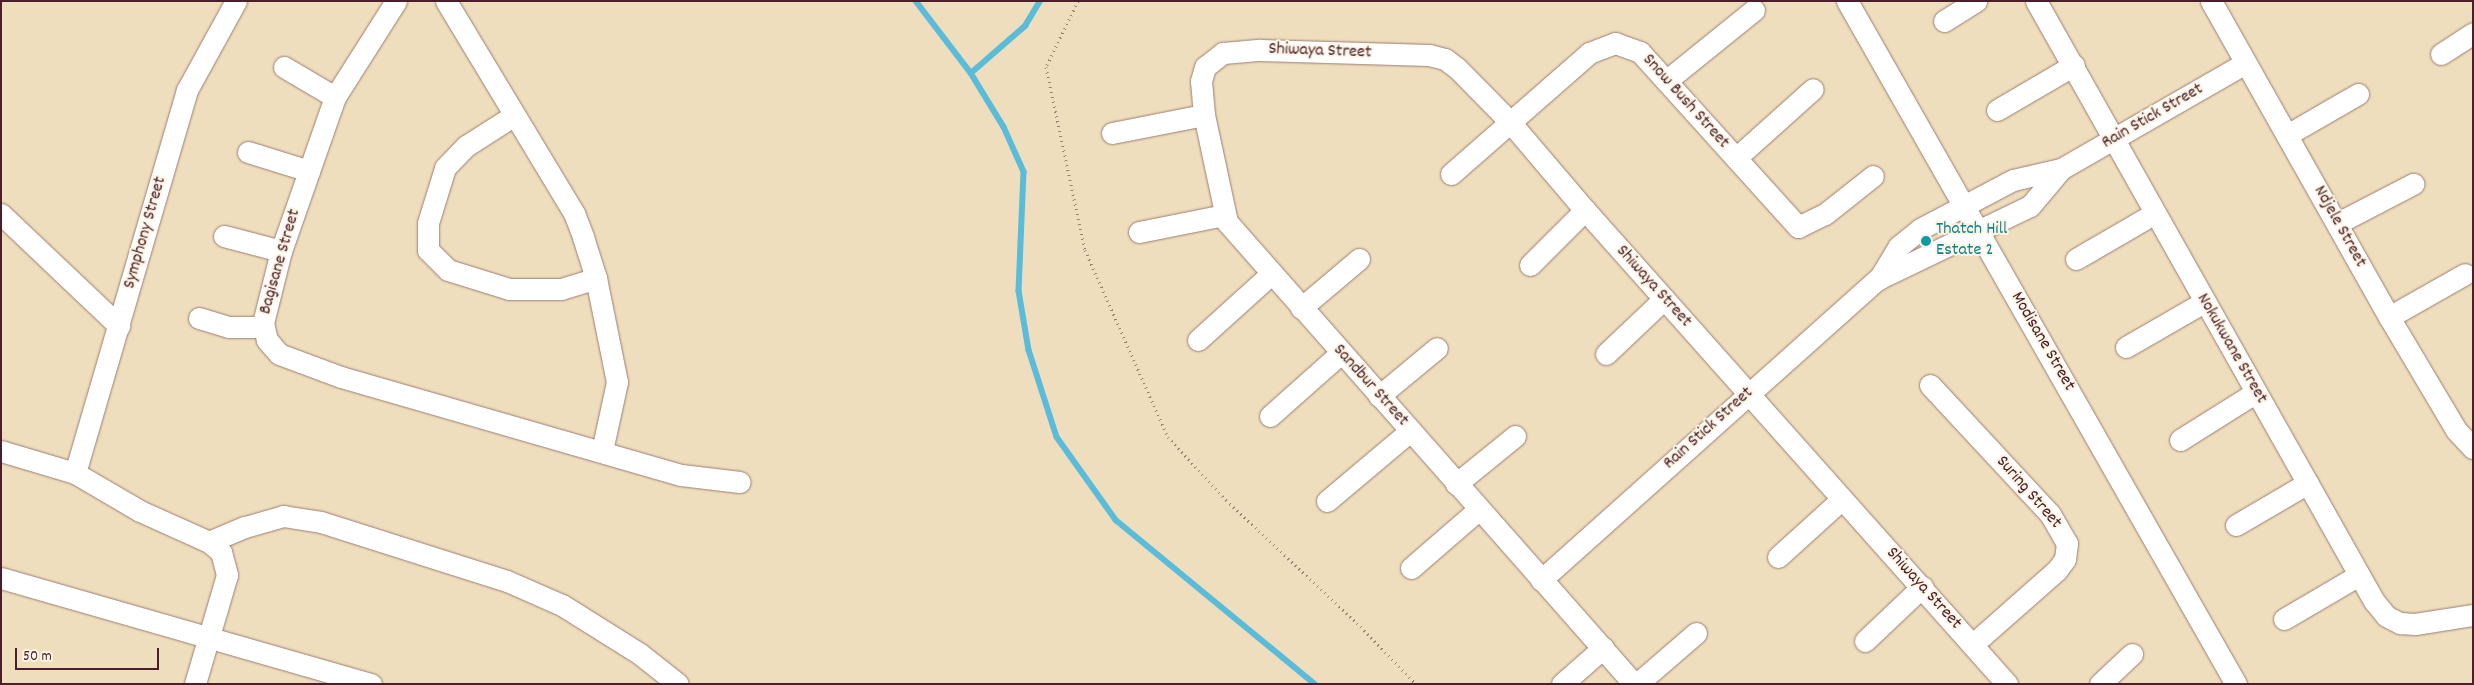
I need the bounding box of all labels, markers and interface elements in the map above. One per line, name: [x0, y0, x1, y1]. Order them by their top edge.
street label: Shiwaya Street: [1268, 39, 1372, 65]
street label: Snow Bush Street: [1637, 50, 1733, 154]
street label: Rain Stick Street: [2099, 79, 2207, 155]
street label: Symphony Street: [120, 174, 172, 292]
street label: Ndjele Street: [2308, 182, 2370, 272]
street label: Bagisane Street: [256, 207, 306, 317]
place label: Thatch Hill Estate 2: [1936, 220, 2007, 262]
marker: Thatch Hill Estate 2: [1920, 235, 1932, 247]
street label: Shiwaya Street: [1610, 241, 1696, 333]
street label: Modisane Street: [2005, 289, 2079, 395]
street label: Nokukwane Street: [2191, 290, 2271, 408]
street label: Sandbur Street: [1327, 340, 1413, 432]
street label: Rain Stick Street: [1660, 383, 1758, 475]
street label: Suring Street: [1990, 452, 2066, 534]
street label: Shiwaya Street: [1880, 543, 1966, 635]
scale bar: [18, 638, 161, 670]
text: 50 m: [23, 646, 52, 668]

